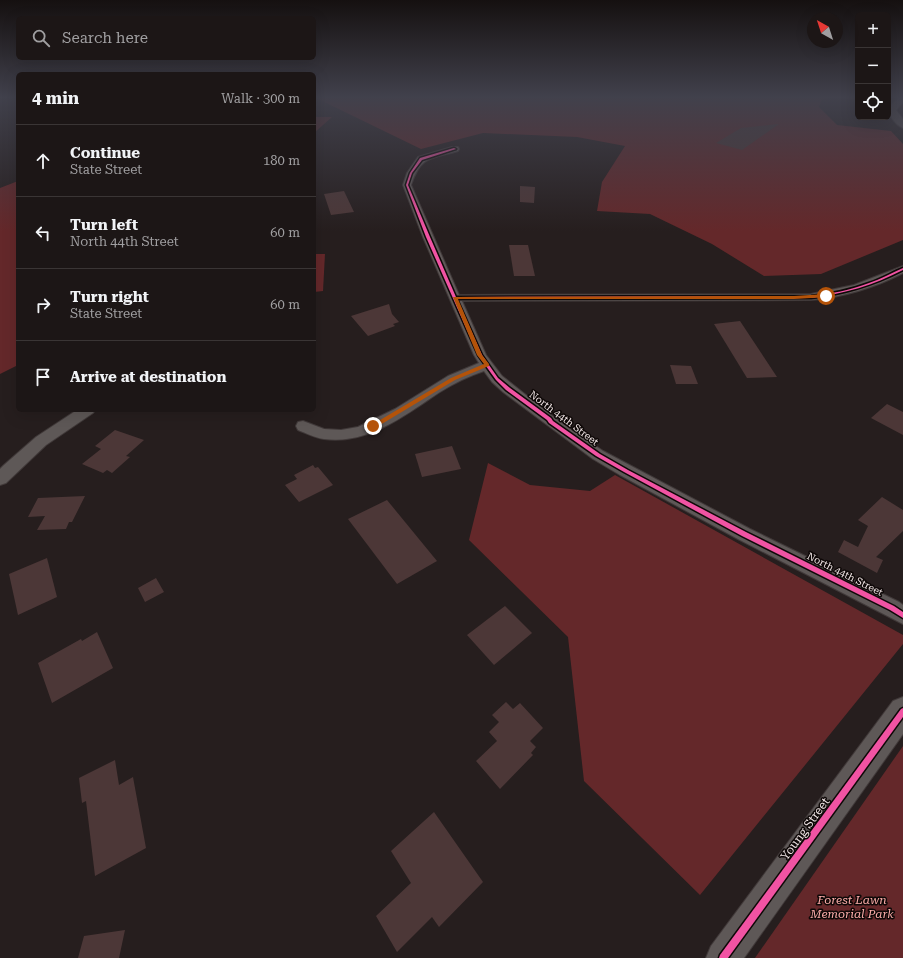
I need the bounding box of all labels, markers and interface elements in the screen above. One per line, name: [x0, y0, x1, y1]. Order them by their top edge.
north arrow: [807, 12, 843, 48]
map controls: [855, 12, 891, 120]
button: +: [855, 12, 891, 48]
search box: [16, 16, 316, 60]
icon: search: [30, 27, 52, 49]
text: Search here: [62, 29, 148, 47]
button: −: [855, 48, 891, 84]
button: locate: [855, 84, 891, 120]
text: 4 min: [32, 88, 79, 108]
text: Walk · 300 m: [221, 91, 300, 106]
text: Continue: [70, 144, 140, 162]
icon: ahead: [32, 150, 54, 172]
text: 180 m: [263, 153, 300, 168]
text: State Street: [70, 162, 142, 177]
text: Turn left: [70, 216, 138, 234]
icon: left: [32, 222, 54, 244]
text: 60 m: [270, 225, 300, 240]
text: North 44th Street: [70, 234, 179, 249]
route start: [817, 287, 835, 305]
text: Turn right: [70, 288, 149, 306]
icon: right: [32, 294, 54, 316]
text: 60 m: [270, 297, 300, 312]
text: State Street: [70, 306, 142, 321]
icon: arrive: [32, 366, 54, 388]
text: Arrive at destination: [70, 368, 226, 386]
street label: North 44th Street: [527, 388, 601, 448]
route end: [364, 417, 382, 435]
street label: North 44th Street: [805, 550, 885, 598]
street label: Young Street: [778, 794, 833, 863]
park label: Forest Lawn Memorial Park: [809, 893, 894, 921]

